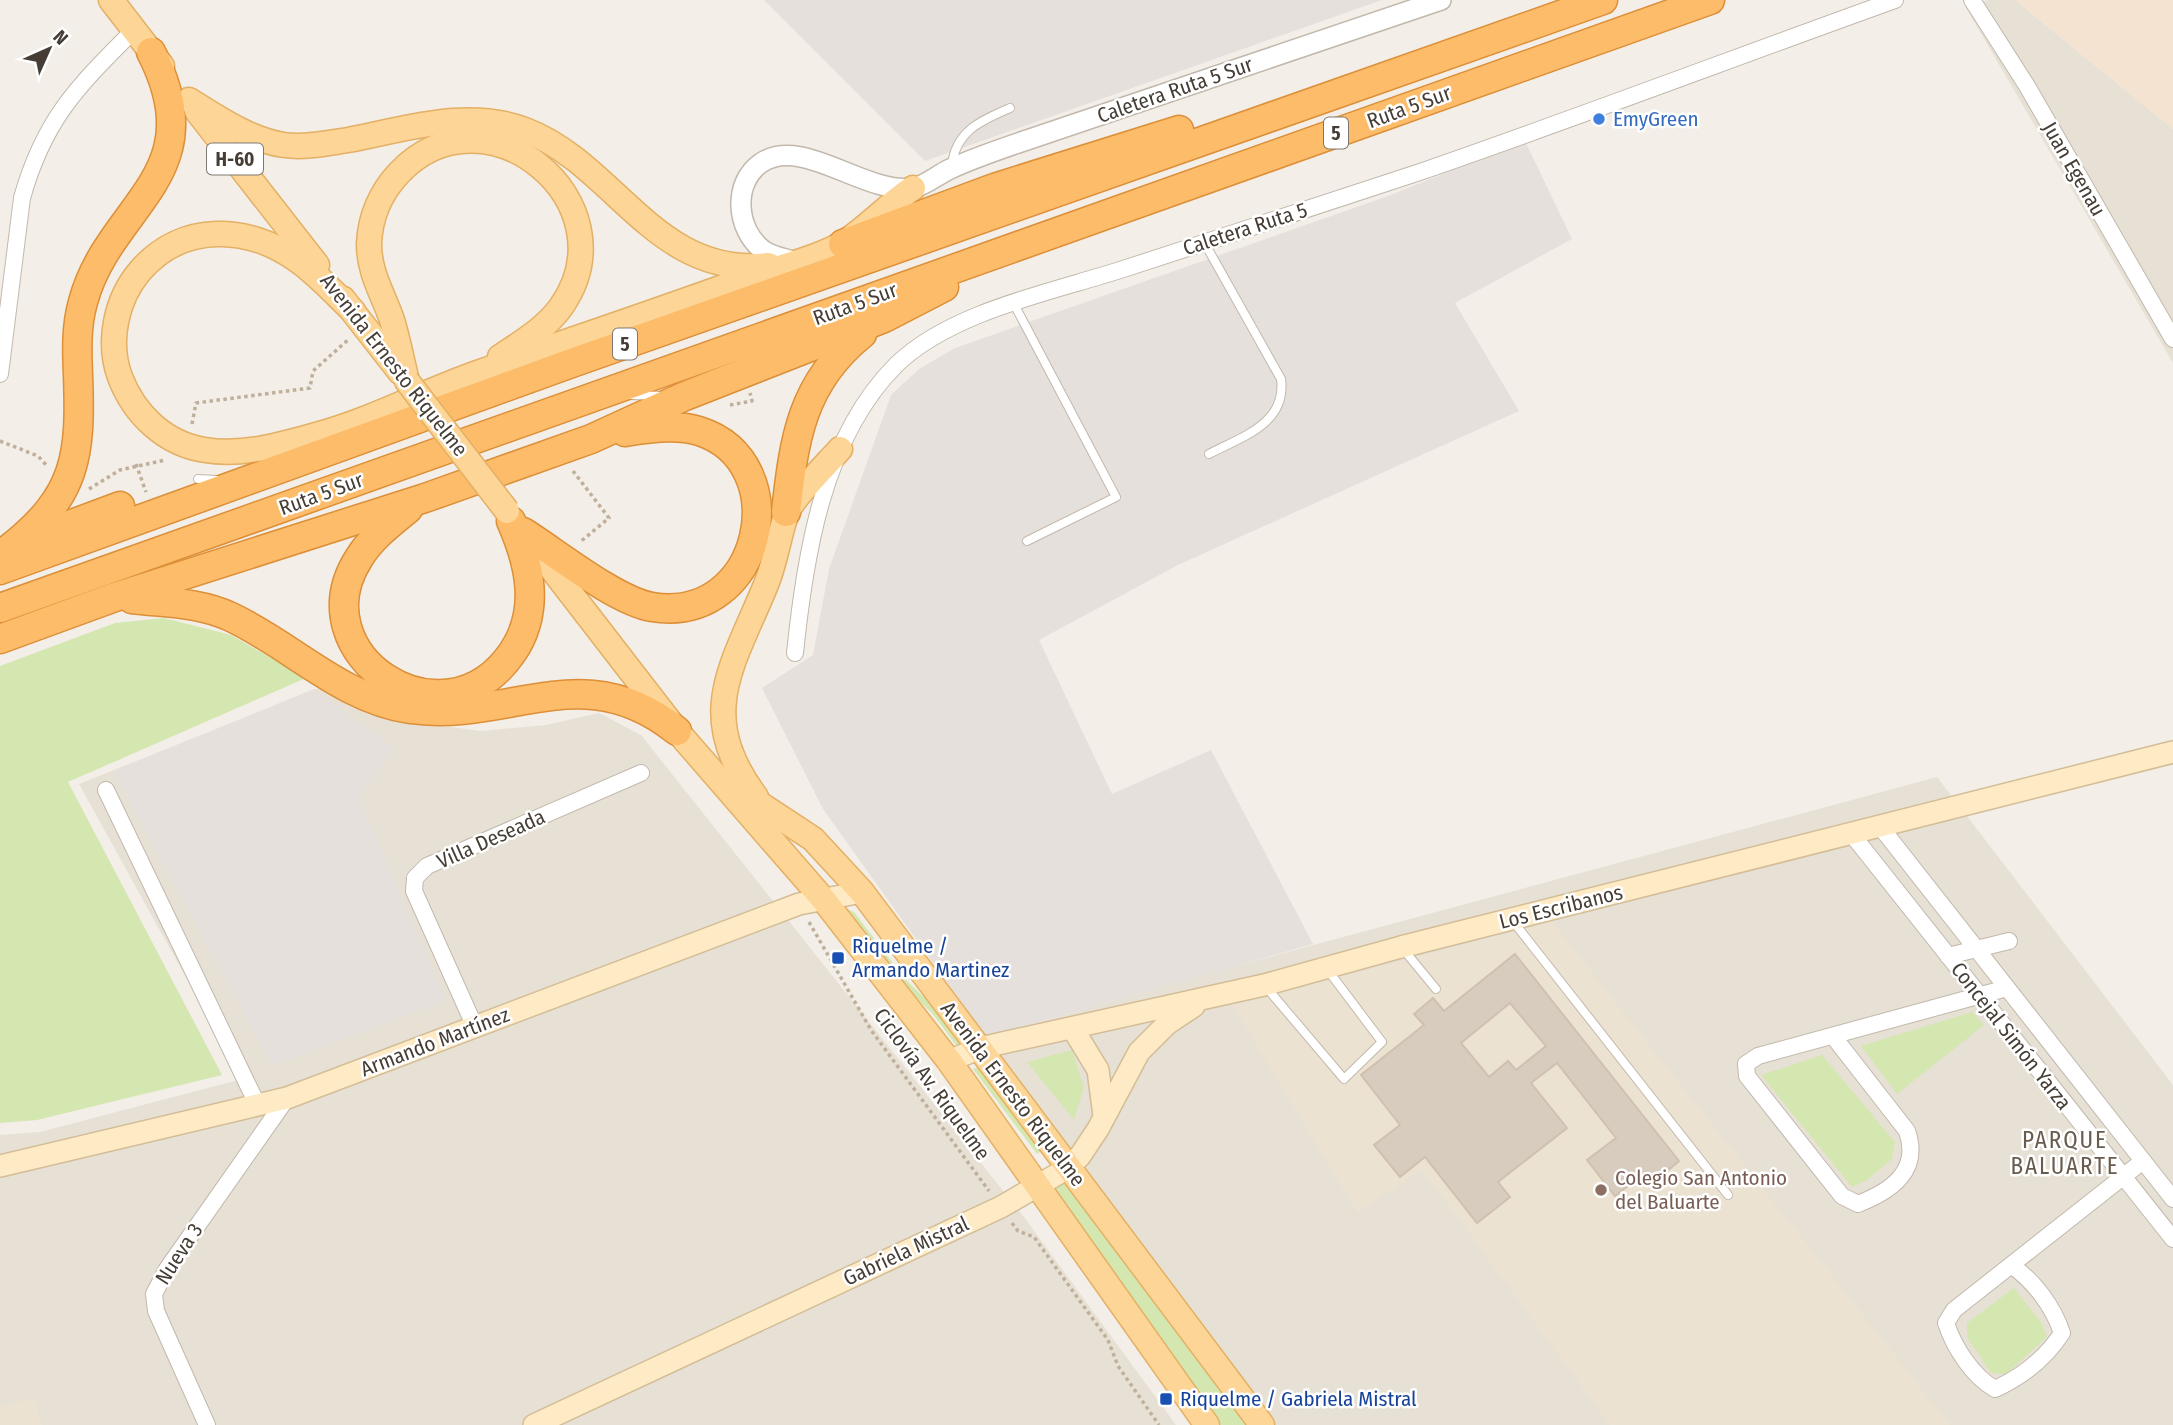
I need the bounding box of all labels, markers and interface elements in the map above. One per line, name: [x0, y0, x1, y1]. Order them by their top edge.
north arrow: [14, 14, 84, 84]
text: N: [49, 25, 73, 49]
street label: Caletera Ruta 5 Sur: [1094, 51, 1257, 129]
street label: Ruta 5 Sur: [1363, 80, 1455, 134]
place label: EmyGreen: [1613, 106, 1699, 132]
marker: EmyGreen: [1591, 111, 1607, 127]
street label: Juan Egenau: [2037, 117, 2111, 221]
road number: 5: [1324, 118, 1348, 148]
road number: H-60: [207, 144, 263, 174]
street label: Caletera Ruta 5: [1180, 197, 1310, 261]
street label: Avenida Ernesto Riquelme: [315, 268, 473, 462]
street label: Ruta 5 Sur: [809, 277, 901, 331]
road number: 5: [613, 328, 637, 360]
street label: Ruta 5 Sur: [275, 467, 367, 521]
street label: Villa Deseada: [433, 804, 549, 874]
street label: Los Escribanos: [1496, 879, 1626, 935]
place label: Riquelme / Armando Martinez: [852, 933, 1009, 983]
marker: Riquelme / Armando Martinez: [830, 950, 846, 966]
street label: Concejal Simón Yarza: [1945, 957, 2077, 1115]
street label: Avenida Ernesto Riquelme: [935, 996, 1091, 1192]
street label: Armando Martínez: [357, 1002, 513, 1082]
street label: Ciclovía Av. Riquelme: [868, 1003, 996, 1165]
district label: PARQUE BALUARTE: [2010, 1126, 2120, 1180]
place label: Colegio San Antonio del Baluarte: [1615, 1165, 1787, 1215]
marker: Colegio San Antonio del Baluarte: [1593, 1182, 1609, 1198]
street label: Gabriela Mistral: [839, 1210, 973, 1291]
street label: Nueva 3: [150, 1218, 208, 1290]
place label: Riquelme / Gabriela Mistral: [1180, 1386, 1417, 1412]
marker: Riquelme / Gabriela Mistral: [1158, 1391, 1174, 1407]

